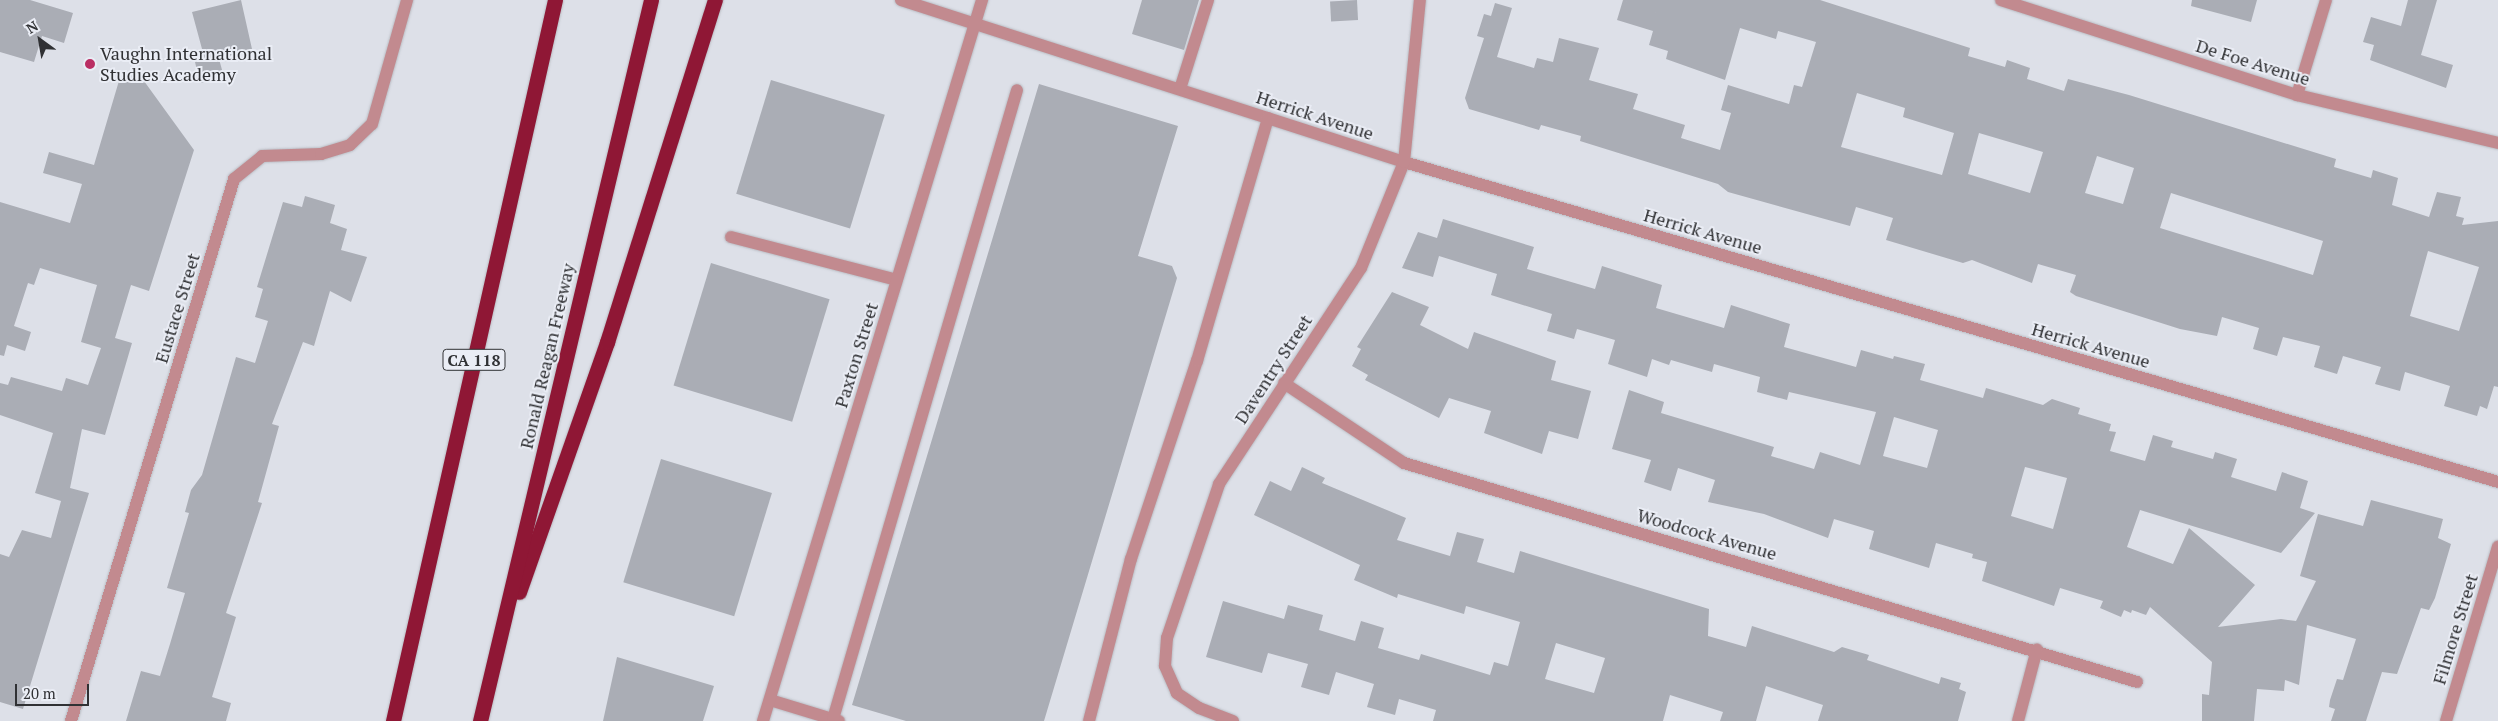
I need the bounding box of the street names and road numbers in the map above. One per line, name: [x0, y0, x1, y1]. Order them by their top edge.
street label: De Foe Avenue: [2193, 34, 2313, 90]
street label: Herrick Avenue: [1253, 86, 1377, 144]
street label: Herrick Avenue: [1641, 204, 1765, 258]
street label: Eustace Street: [150, 250, 204, 366]
street label: Ronald Reagan Freeway: [515, 261, 579, 451]
street label: Paxton Street: [830, 300, 882, 410]
street label: Daventry Street: [1230, 310, 1316, 428]
street label: Herrick Avenue: [2029, 318, 2153, 372]
road number: CA 118: [442, 346, 506, 374]
street label: Woodcock Avenue: [1635, 504, 1779, 564]
street label: Filmore Street: [2428, 571, 2482, 687]

